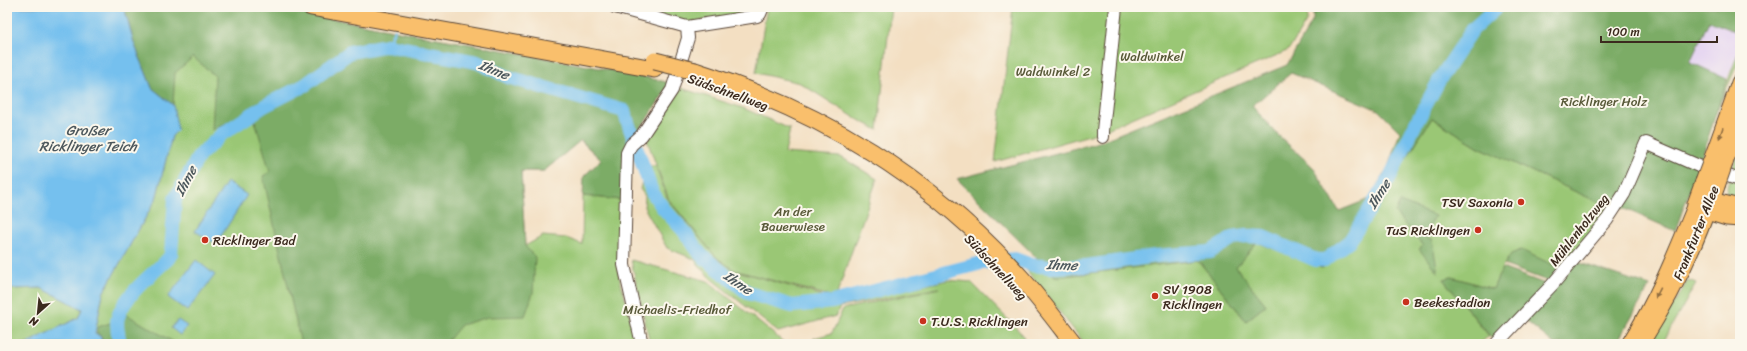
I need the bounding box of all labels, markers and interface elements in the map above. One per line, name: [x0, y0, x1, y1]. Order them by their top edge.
scale bar: [1601, 18, 1717, 44]
text: 100 m: [1607, 21, 1640, 43]
park label: Waldwinkel: [1120, 45, 1184, 68]
water label: Ihme: [474, 52, 515, 88]
park label: Waldwinkel 2: [1016, 60, 1091, 83]
street label: Südschnellweg: [684, 67, 772, 117]
park label: Ricklinger Holz: [1561, 90, 1648, 113]
water label: Großer Ricklinger Teich: [39, 118, 138, 159]
one-way arrow: [1718, 127, 1724, 139]
water label: Ihme: [167, 160, 205, 201]
water label: Ihme: [1360, 173, 1399, 215]
street label: Frankfurter Allee: [1667, 182, 1726, 284]
street label: Mühlenholzweg: [1543, 188, 1615, 271]
place label: TSV Saxonia: [1441, 191, 1513, 214]
marker: TSV Saxonia: [1516, 197, 1526, 207]
park label: An der Bauerwiese: [761, 200, 825, 238]
place label: TuS Ricklingen: [1386, 219, 1470, 242]
marker: TuS Ricklingen: [1473, 225, 1483, 235]
street label: Südschnellweg: [959, 228, 1034, 306]
place label: Ricklinger Bad: [213, 229, 296, 252]
marker: Ricklinger Bad: [200, 235, 210, 245]
water label: Ihme: [1045, 252, 1080, 278]
water label: Ihme: [717, 263, 759, 303]
place label: SV 1908 Ricklingen: [1163, 278, 1222, 316]
one-way arrow: [1654, 288, 1661, 299]
marker: SV 1908 Ricklingen: [1150, 291, 1160, 301]
place label: Beekestadion: [1414, 291, 1490, 314]
north arrow: [18, 293, 58, 333]
marker: Beekestadion: [1401, 297, 1411, 307]
park label: Michaelis-Friedhof: [623, 298, 732, 321]
place label: T.U.S. Ricklingen: [931, 310, 1028, 333]
text: N: [26, 311, 42, 332]
marker: T.U.S. Ricklingen: [918, 316, 928, 326]

